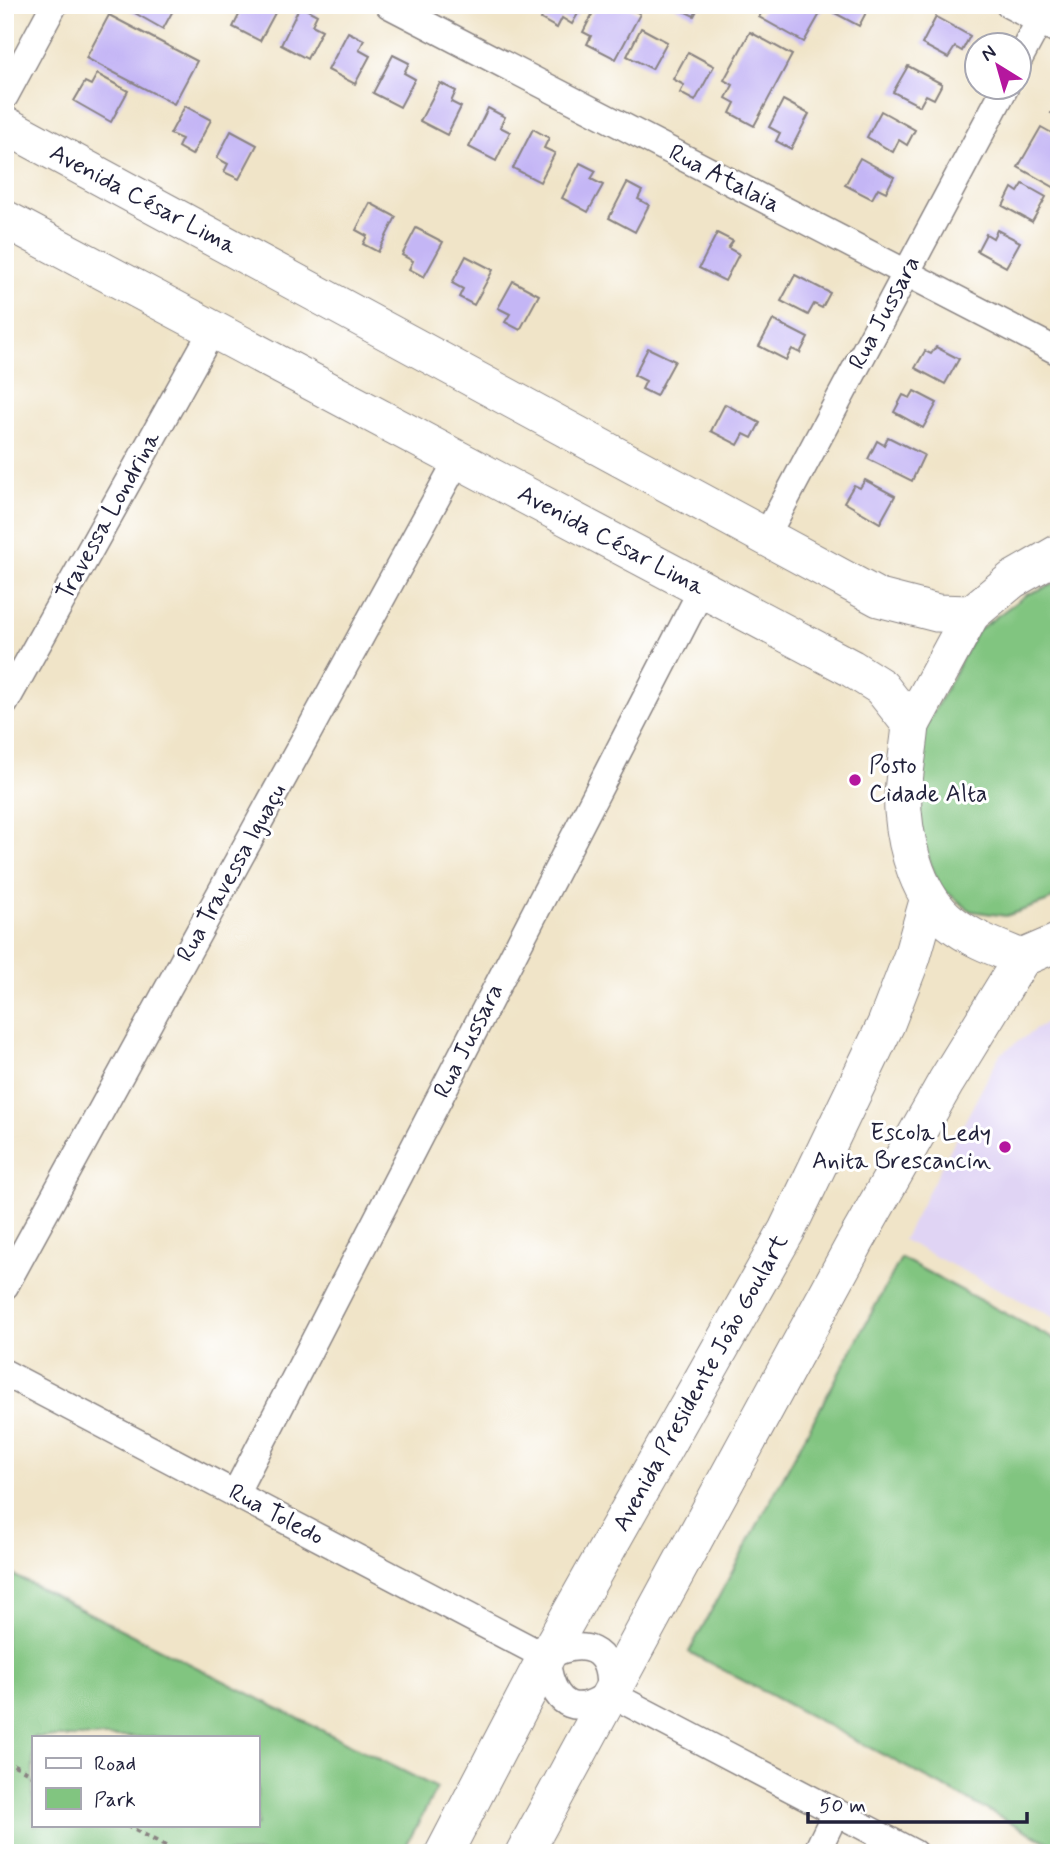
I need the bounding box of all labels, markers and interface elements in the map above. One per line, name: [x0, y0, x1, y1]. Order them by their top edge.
north arrow: [962, 32, 1032, 102]
text: N: [976, 40, 1001, 67]
street label: Avenida César Lima: [44, 138, 242, 263]
street label: Rua Atalaia: [663, 138, 785, 220]
street label: Rua Jussara: [842, 251, 928, 375]
street label: Travessa Londrina: [50, 426, 168, 606]
street label: Avenida César Lima: [512, 479, 710, 604]
place label: Posto Cidade Alta: [869, 751, 987, 810]
marker: Posto Cidade Alta: [847, 772, 863, 788]
street label: Rua Travessa Iguaçu: [170, 778, 294, 968]
street label: Rua Jussara: [427, 978, 511, 1104]
place label: Escola Ledy Anita Brescancin: [812, 1118, 991, 1177]
marker: Escola Ledy Anita Brescancin: [997, 1139, 1013, 1155]
street label: Avenida Presidente João Goulart: [606, 1229, 796, 1537]
street label: Rua Toledo: [223, 1477, 329, 1553]
legend: [32, 1736, 259, 1826]
text: Road: [94, 1750, 136, 1778]
scale bar: [808, 1781, 1027, 1825]
text: Park: [94, 1786, 136, 1814]
text: 50 m: [819, 1792, 866, 1820]

